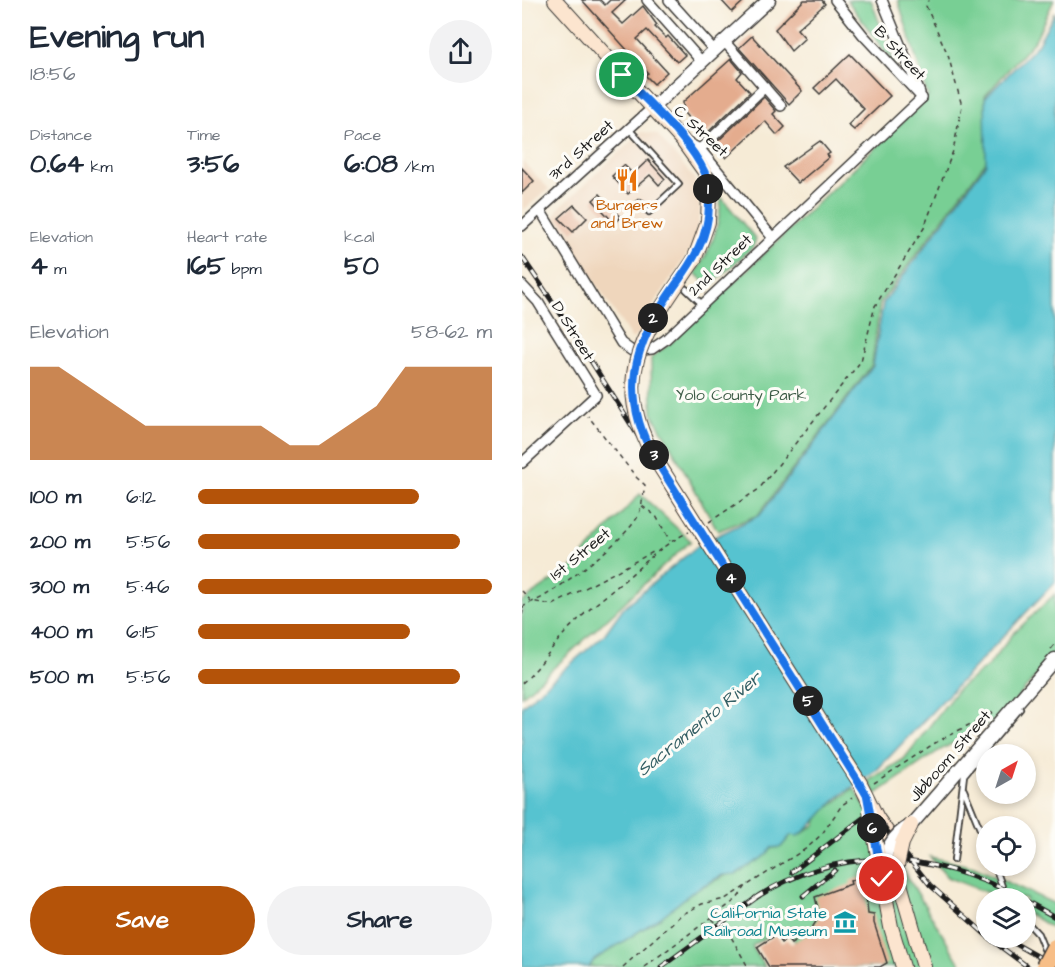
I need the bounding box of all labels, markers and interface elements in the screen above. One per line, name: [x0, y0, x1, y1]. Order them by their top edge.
text: Evening run: [30, 14, 204, 60]
button: share: [429, 20, 492, 83]
street label: B Street: [869, 21, 931, 85]
pin: [596, 49, 647, 100]
icon: arrive: [605, 58, 638, 91]
text: 18:56: [30, 60, 76, 88]
street label: C Street: [669, 100, 733, 162]
street label: 3rd Street: [544, 114, 619, 185]
text: Distance: [30, 124, 92, 146]
text: Time: [187, 124, 221, 146]
text: Pace: [344, 124, 381, 146]
text: 0.64: [30, 146, 84, 182]
text: 3:56: [187, 146, 239, 182]
text: 6:08: [344, 146, 398, 182]
text: km: [84, 156, 113, 178]
text: /km: [398, 156, 434, 178]
restaurant icon: Burgers and Brew: [614, 167, 640, 193]
pin: 1: [693, 174, 723, 204]
text: 1: [707, 178, 709, 200]
place label: Burgers and Brew: [591, 194, 663, 234]
text: Elevation: [30, 226, 93, 248]
text: Heart rate: [187, 226, 267, 248]
text: kcal: [344, 226, 375, 248]
street label: 2nd Street: [683, 229, 757, 301]
text: 4: [30, 248, 48, 284]
text: 165: [187, 248, 225, 284]
text: 50: [344, 248, 379, 284]
text: m: [48, 258, 67, 280]
text: bpm: [225, 258, 262, 280]
street label: D Street: [546, 297, 600, 365]
pin: 2: [638, 303, 668, 333]
text: 2: [648, 307, 658, 329]
text: Elevation: [30, 318, 109, 346]
text: 58–62 m: [411, 318, 492, 346]
park label: Yolo County Park: [676, 384, 806, 407]
pin: 3: [639, 440, 669, 470]
text: 3: [650, 444, 658, 466]
text: 100 m: [30, 483, 81, 511]
text: 6:12: [126, 483, 156, 511]
street label: 1st Street: [545, 522, 615, 585]
text: 200 m: [30, 528, 90, 556]
text: 5:56: [126, 528, 170, 556]
pin: 4: [716, 563, 746, 593]
text: 4: [726, 567, 736, 589]
text: 300 m: [30, 573, 89, 601]
text: 5:46: [126, 573, 170, 601]
text: 400 m: [30, 618, 92, 646]
text: 6:15: [126, 618, 159, 646]
text: 500 m: [30, 663, 93, 691]
text: 5:56: [126, 663, 170, 691]
water label: Sacramento River: [632, 665, 768, 782]
pin: 5: [793, 686, 823, 716]
text: 5: [802, 690, 814, 712]
street label: Jibboom Street: [904, 705, 996, 807]
north arrow: [976, 744, 1036, 804]
map controls: [976, 744, 1036, 948]
pin: 6: [857, 813, 887, 843]
button: locate: [976, 816, 1036, 876]
text: 6: [867, 817, 877, 839]
pin: [856, 853, 907, 904]
icon: check: [865, 862, 898, 895]
button: Save: [30, 886, 255, 955]
button: Share: [267, 886, 492, 955]
button: layers: [976, 888, 1036, 948]
place label: California State Railroad Museum: [703, 902, 828, 942]
museum icon: California State Railroad Museum: [832, 909, 858, 935]

